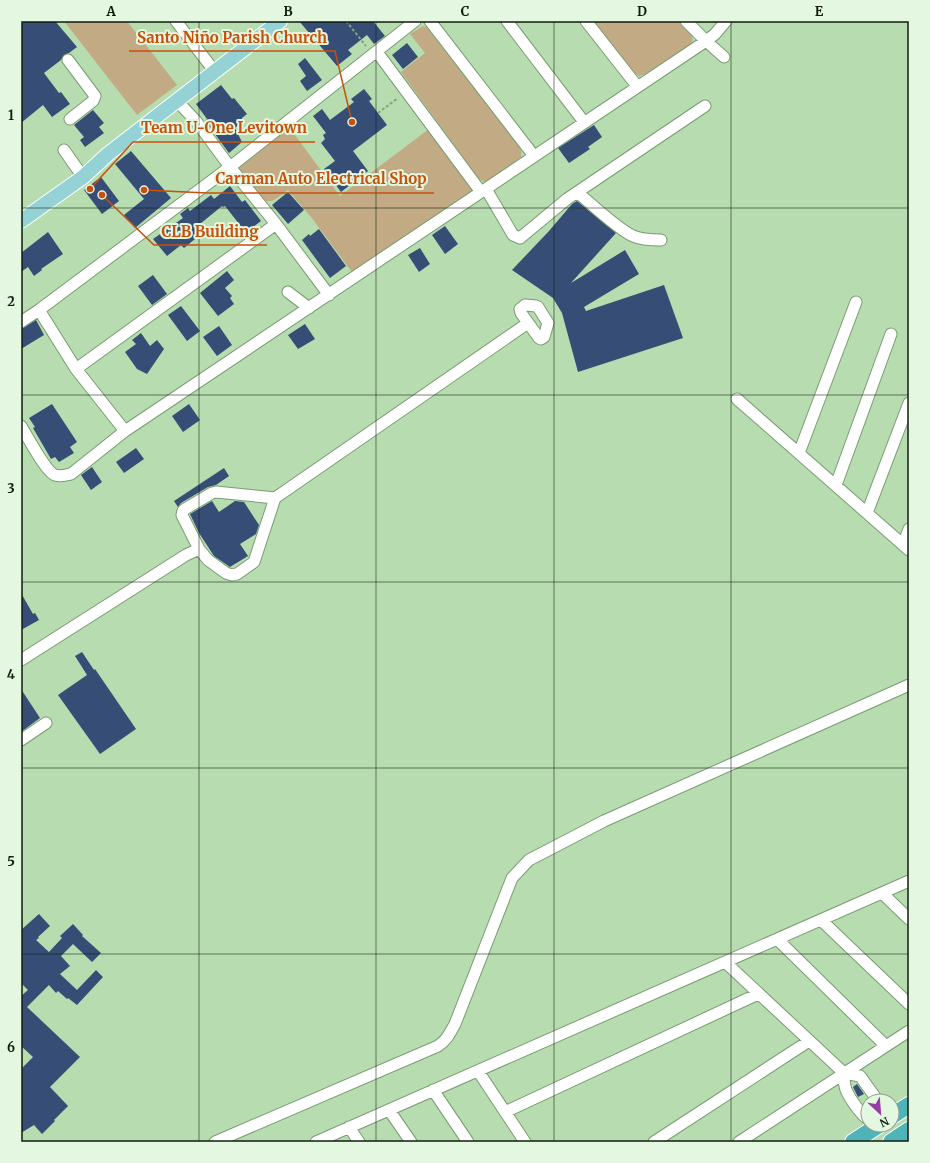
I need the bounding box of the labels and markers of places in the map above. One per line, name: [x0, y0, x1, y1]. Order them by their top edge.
callout: Santo Niño Parish Church: [129, 24, 335, 51]
callout: Team U-One Levitown: [133, 115, 315, 142]
callout: Carman Auto Electrical Shop: [207, 166, 434, 193]
callout: CLB Building: [154, 218, 267, 245]

